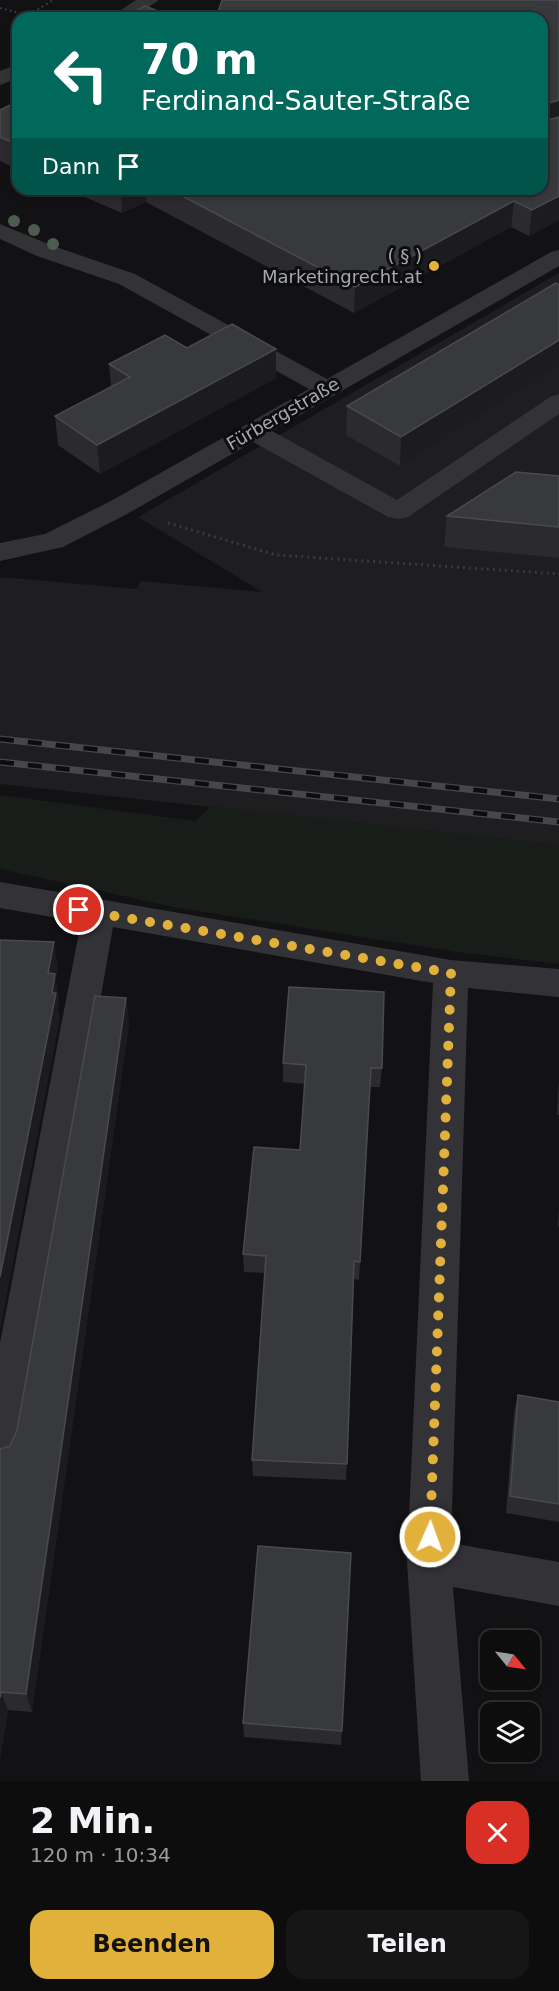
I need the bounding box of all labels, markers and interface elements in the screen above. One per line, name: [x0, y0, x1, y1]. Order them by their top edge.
text: 70 m: [141, 35, 258, 84]
icon: left: [42, 36, 120, 114]
text: Ferdinand-Sauter-Straße: [141, 85, 471, 116]
icon: arrive: [112, 150, 145, 183]
text: Dann: [42, 154, 100, 179]
place label: ( § ) Marketingrecht.at: [262, 245, 422, 287]
marker: ( § ) Marketingrecht.at: [427, 259, 441, 273]
street label: Fürbergstraße: [223, 373, 343, 454]
pin: [53, 884, 104, 935]
icon: arrive: [62, 893, 95, 926]
position arrow: [398, 1505, 462, 1569]
north arrow: [480, 1630, 540, 1690]
map controls: [480, 1630, 540, 1762]
button: layers: [480, 1702, 540, 1762]
text: 2 Min.: [30, 1800, 155, 1841]
button: close: [466, 1801, 529, 1864]
text: 120 m · 10:34: [30, 1843, 171, 1867]
button: Beenden: [30, 1910, 274, 1979]
button: Teilen: [286, 1910, 529, 1979]

